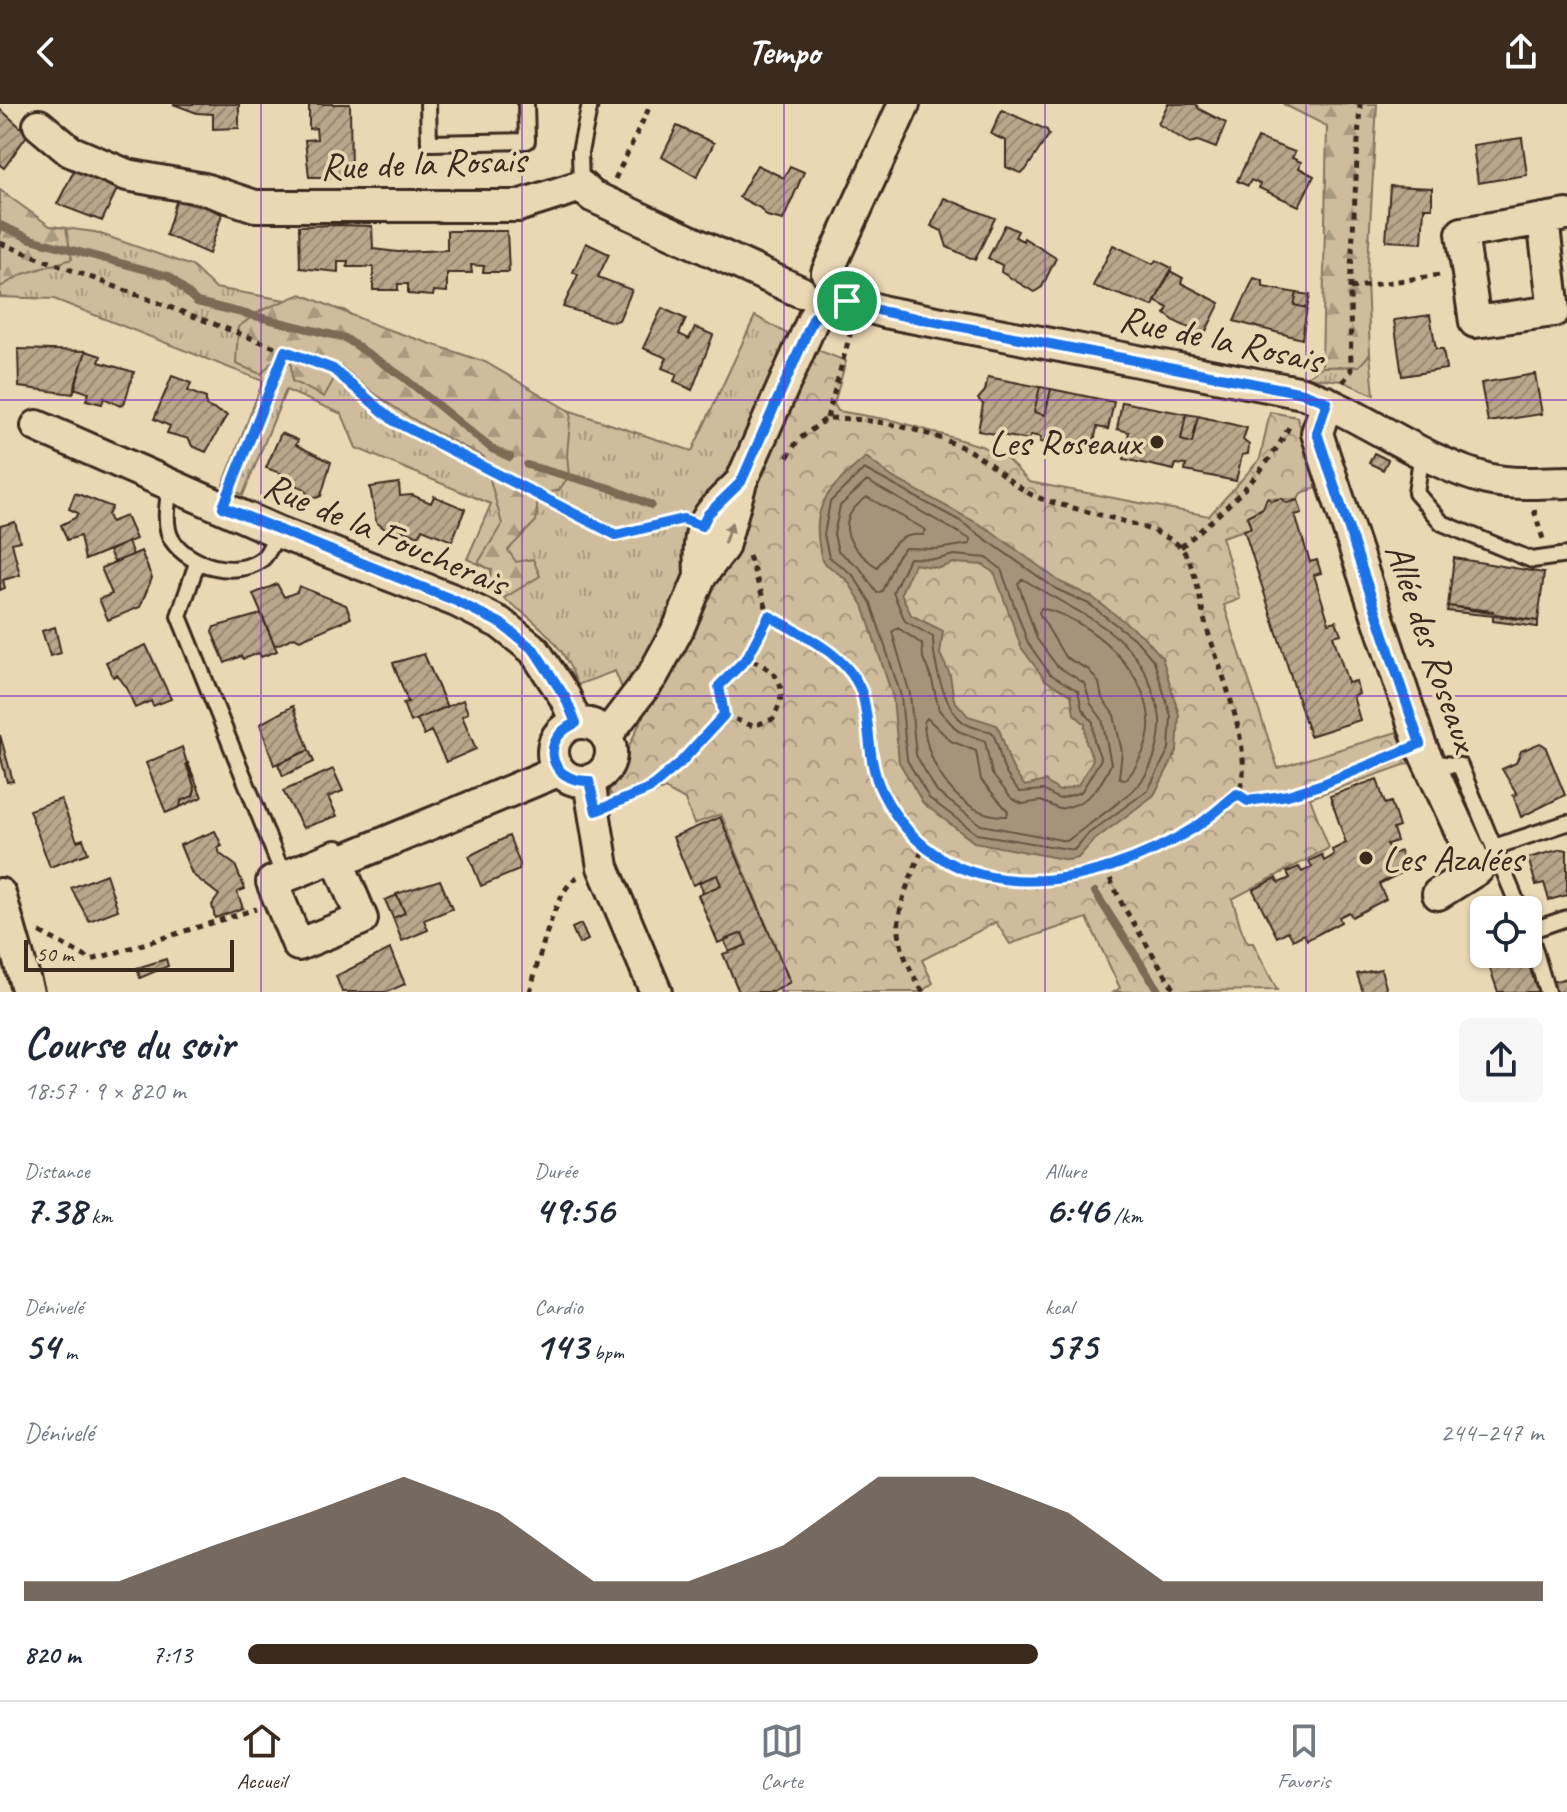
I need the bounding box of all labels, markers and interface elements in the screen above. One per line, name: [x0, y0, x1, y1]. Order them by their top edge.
text: Tempo: [747, 29, 820, 75]
icon: back: [24, 30, 68, 74]
icon: share: [1499, 30, 1543, 74]
street label: Rue de la Rosais: [319, 136, 531, 190]
pin: [813, 267, 881, 335]
icon: arrive: [825, 279, 869, 323]
street label: Rue de la Rosais: [1116, 295, 1330, 384]
place label: Les Roseaux: [989, 419, 1144, 466]
marker: Les Roseaux: [1148, 433, 1166, 451]
street label: Rue de la Foucherais: [257, 461, 518, 608]
one-way arrow: [722, 521, 735, 545]
street label: Allée des Roseaux: [1375, 537, 1490, 760]
place label: Les Azalées: [1382, 835, 1527, 882]
marker: Les Azalées: [1357, 849, 1375, 867]
map controls: [1470, 896, 1542, 968]
button: locate: [1470, 896, 1542, 968]
scale bar: [24, 936, 234, 972]
text: 50 m: [36, 940, 73, 968]
text: Course du soir: [24, 1016, 234, 1071]
button: share: [1459, 1018, 1543, 1102]
text: 18:57 · 9 × 820 m: [24, 1074, 185, 1107]
text: Distance: [24, 1157, 90, 1185]
text: Durée: [534, 1157, 577, 1185]
text: Allure: [1045, 1157, 1086, 1185]
text: 7.38: [24, 1185, 86, 1235]
text: 49:56: [534, 1185, 614, 1235]
text: 6:46: [1045, 1185, 1108, 1235]
text: km: [86, 1202, 113, 1230]
text: /km: [1108, 1202, 1142, 1230]
text: Dénivelé: [24, 1293, 83, 1321]
text: Cardio: [534, 1293, 583, 1321]
text: kcal: [1045, 1293, 1074, 1321]
text: 54: [24, 1321, 59, 1371]
text: 143: [534, 1321, 588, 1371]
text: 575: [1045, 1321, 1097, 1371]
text: m: [59, 1338, 77, 1366]
text: bpm: [588, 1338, 624, 1366]
text: Dénivelé: [24, 1416, 94, 1449]
text: 244–247 m: [1440, 1416, 1543, 1449]
text: 820 m: [24, 1638, 80, 1671]
text: 7:13: [152, 1638, 192, 1671]
tab: Accueil: [237, 1719, 286, 1795]
tab: Carte: [760, 1719, 804, 1795]
tab: Favoris: [1277, 1719, 1330, 1795]

